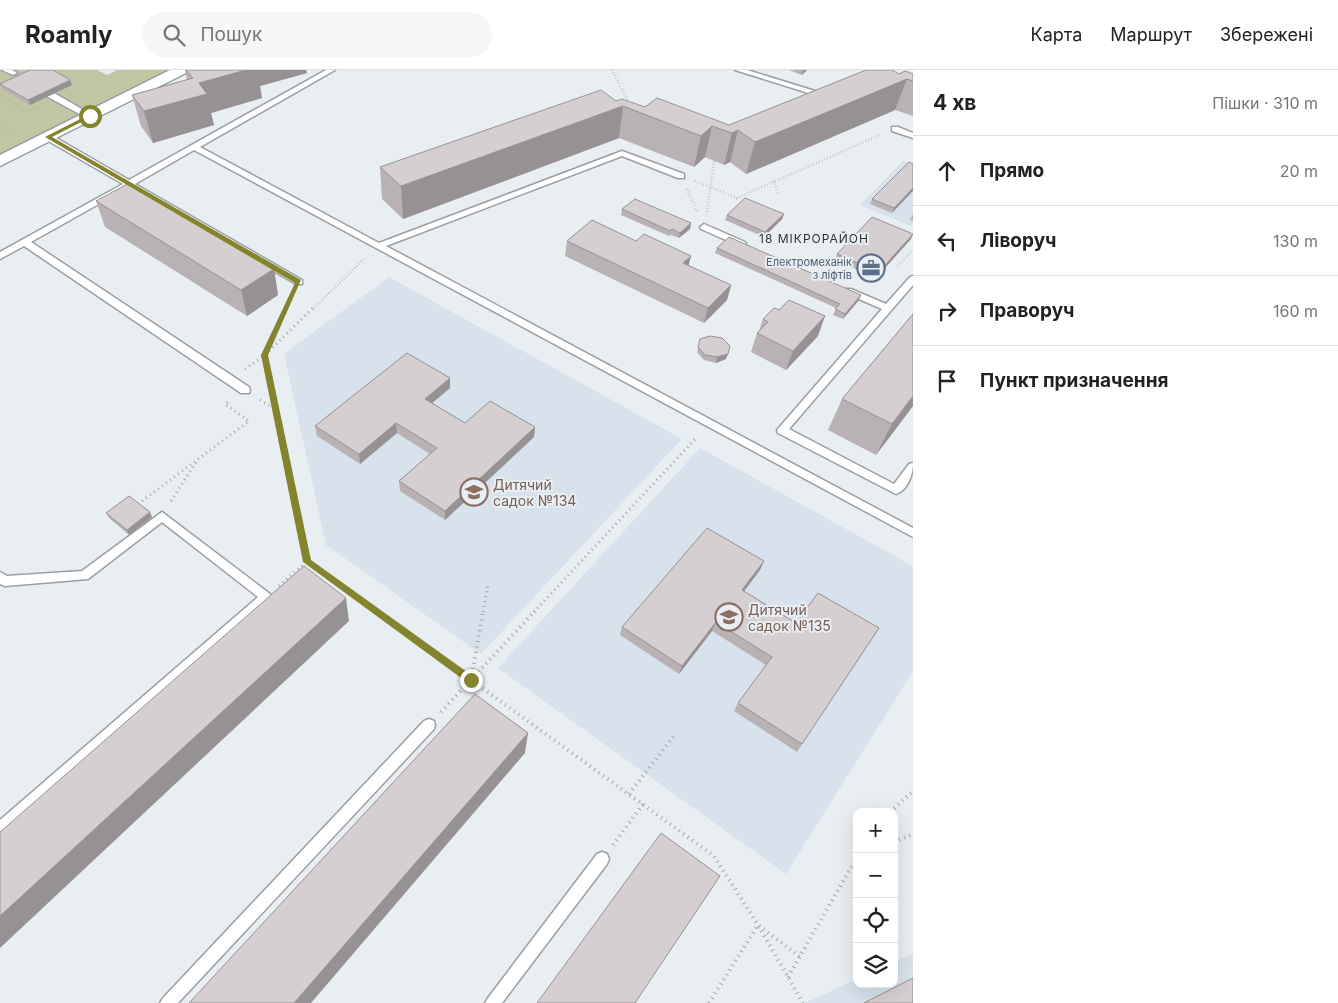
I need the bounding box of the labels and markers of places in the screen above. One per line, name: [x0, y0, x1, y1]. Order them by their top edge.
office icon: Електромеханік з ліфтів: [856, 253, 886, 283]
place label: Електромеханік з ліфтів: [766, 255, 852, 282]
place label: Дитячий садок №134: [493, 476, 576, 509]
school or university icon: Дитячий садок №134: [459, 477, 489, 507]
place label: Дитячий садок №135: [748, 601, 831, 634]
school or university icon: Дитячий садок №135: [714, 602, 744, 632]

